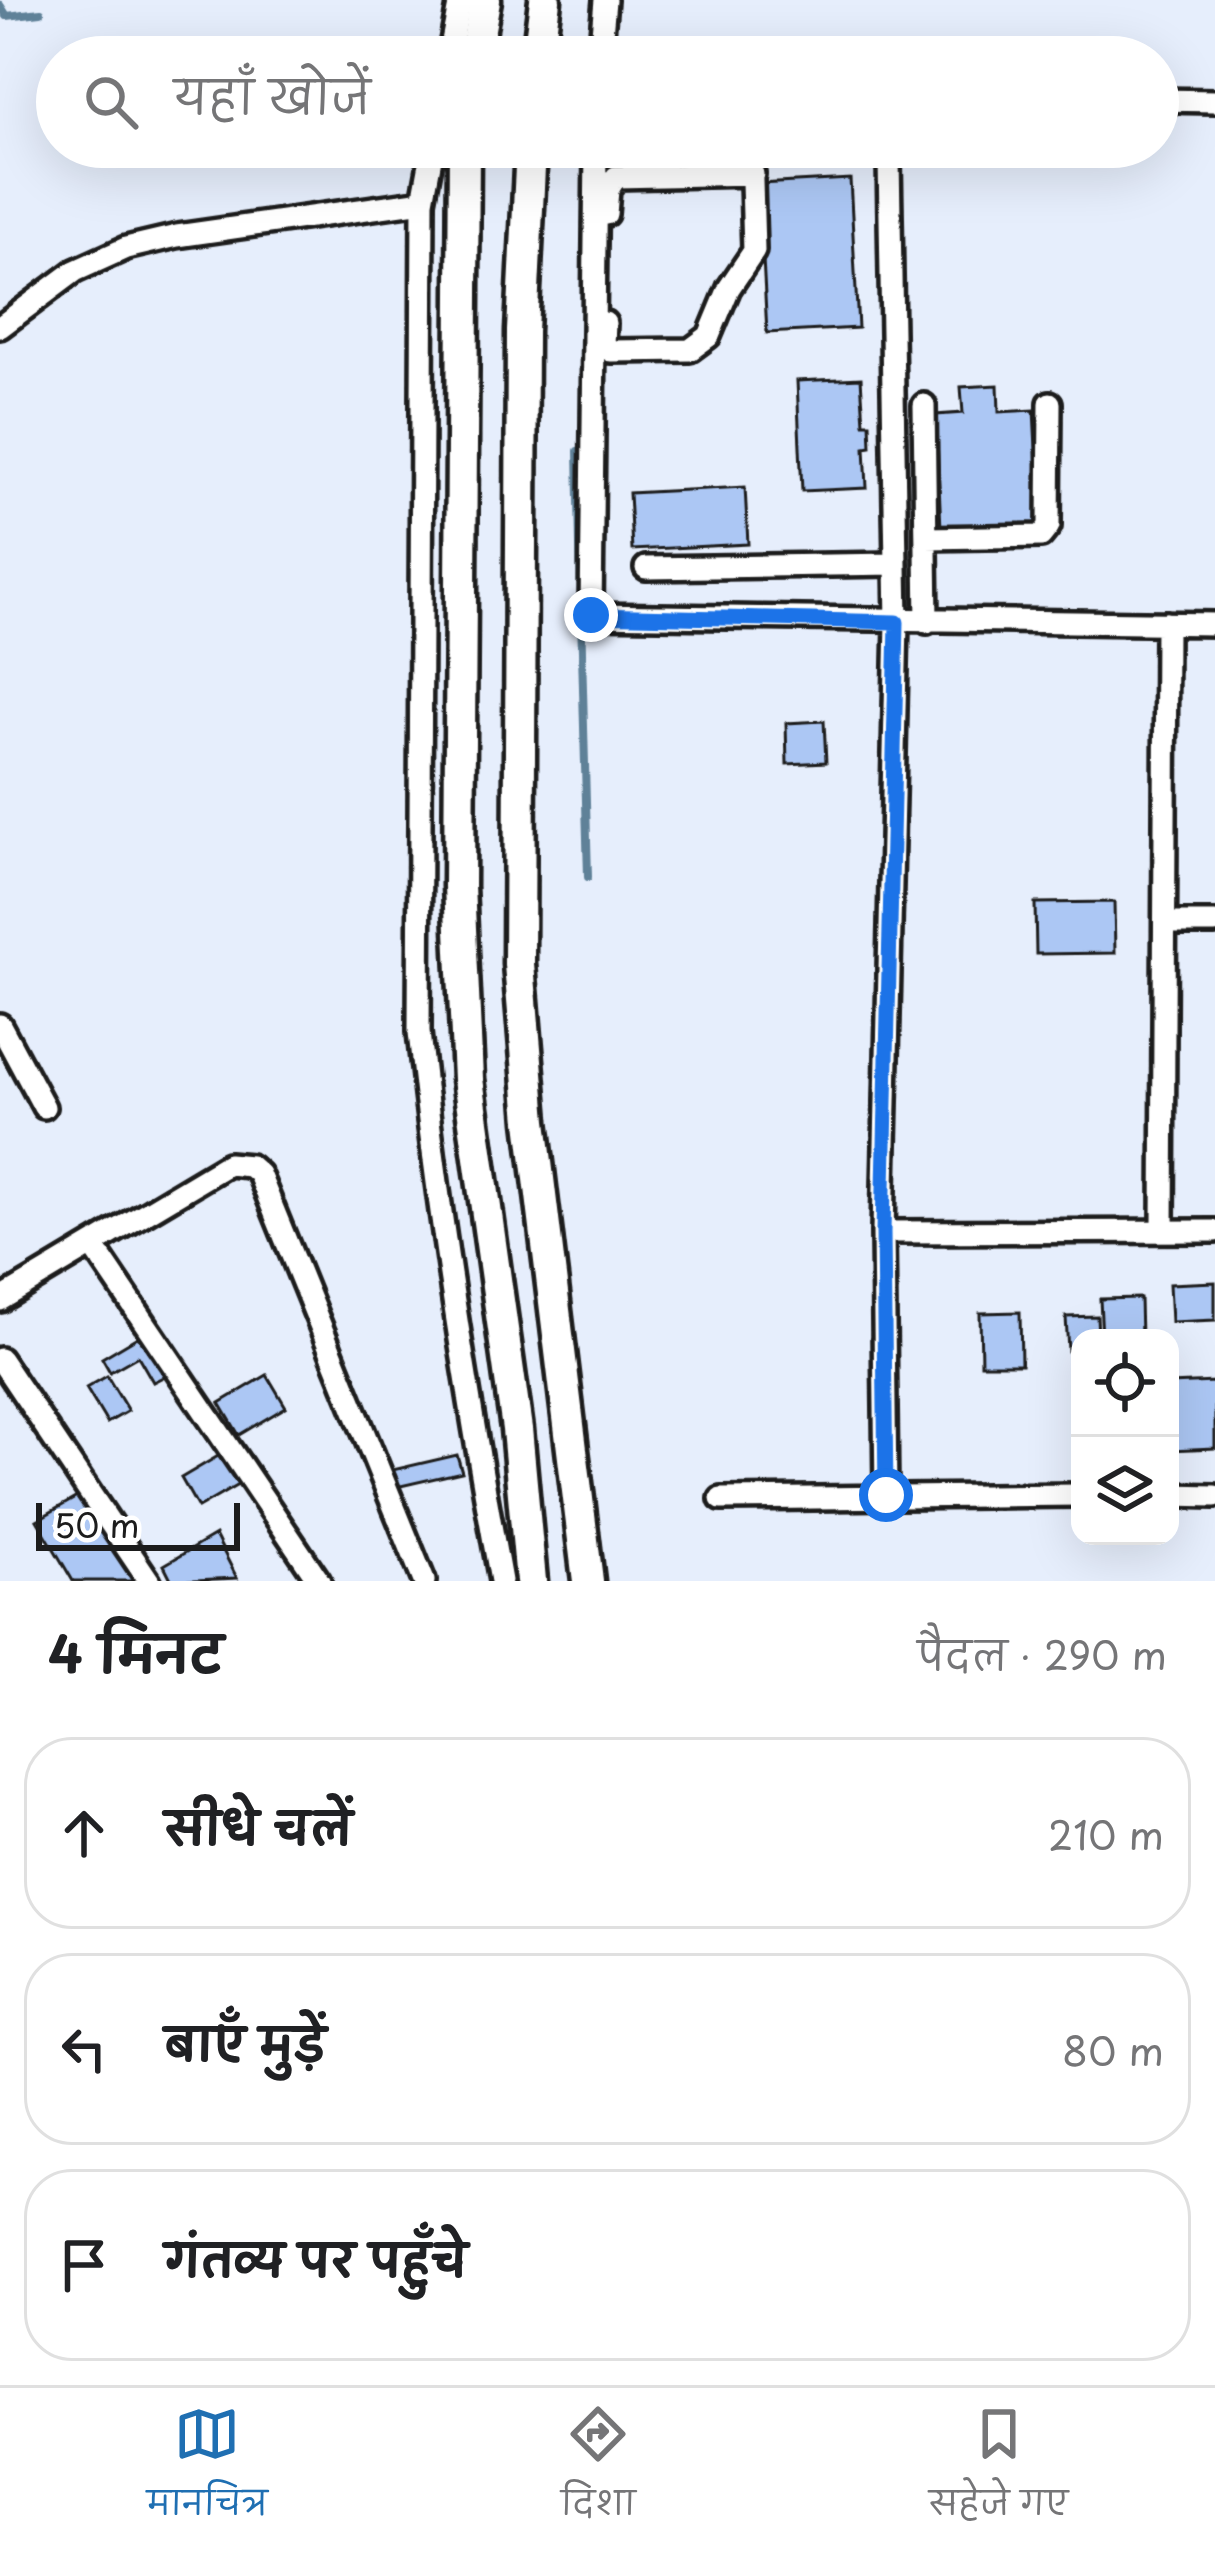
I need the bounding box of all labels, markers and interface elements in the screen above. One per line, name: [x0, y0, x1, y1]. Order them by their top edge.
search box: [36, 36, 1179, 168]
text: यहाँ खोजें: [174, 61, 371, 129]
icon: search: [78, 69, 144, 135]
route end: [564, 588, 618, 642]
map controls: [1071, 1329, 1179, 1545]
button: locate: [1071, 1329, 1179, 1437]
button: layers: [1071, 1437, 1179, 1545]
route start: [859, 1468, 913, 1522]
scale bar: [36, 1497, 240, 1550]
text: 50 m: [54, 1499, 140, 1549]
text: 4 मिनट: [48, 1613, 223, 1690]
text: पैदल · 290 m: [917, 1624, 1167, 1683]
text: सीधे चलें: [165, 1792, 352, 1860]
icon: ahead: [51, 1800, 117, 1866]
text: 210 m: [1048, 1804, 1164, 1863]
text: बाएँ मुड़ें: [165, 2008, 326, 2076]
icon: left: [51, 2016, 117, 2082]
text: 80 m: [1062, 2020, 1164, 2079]
text: गंतव्य पर पहुँचे: [165, 2224, 467, 2292]
icon: arrive: [51, 2232, 117, 2298]
tab: मानचित्र: [147, 2401, 268, 2540]
tab: दिशा: [561, 2401, 636, 2540]
tab: सहेजे गए: [929, 2401, 1068, 2540]

